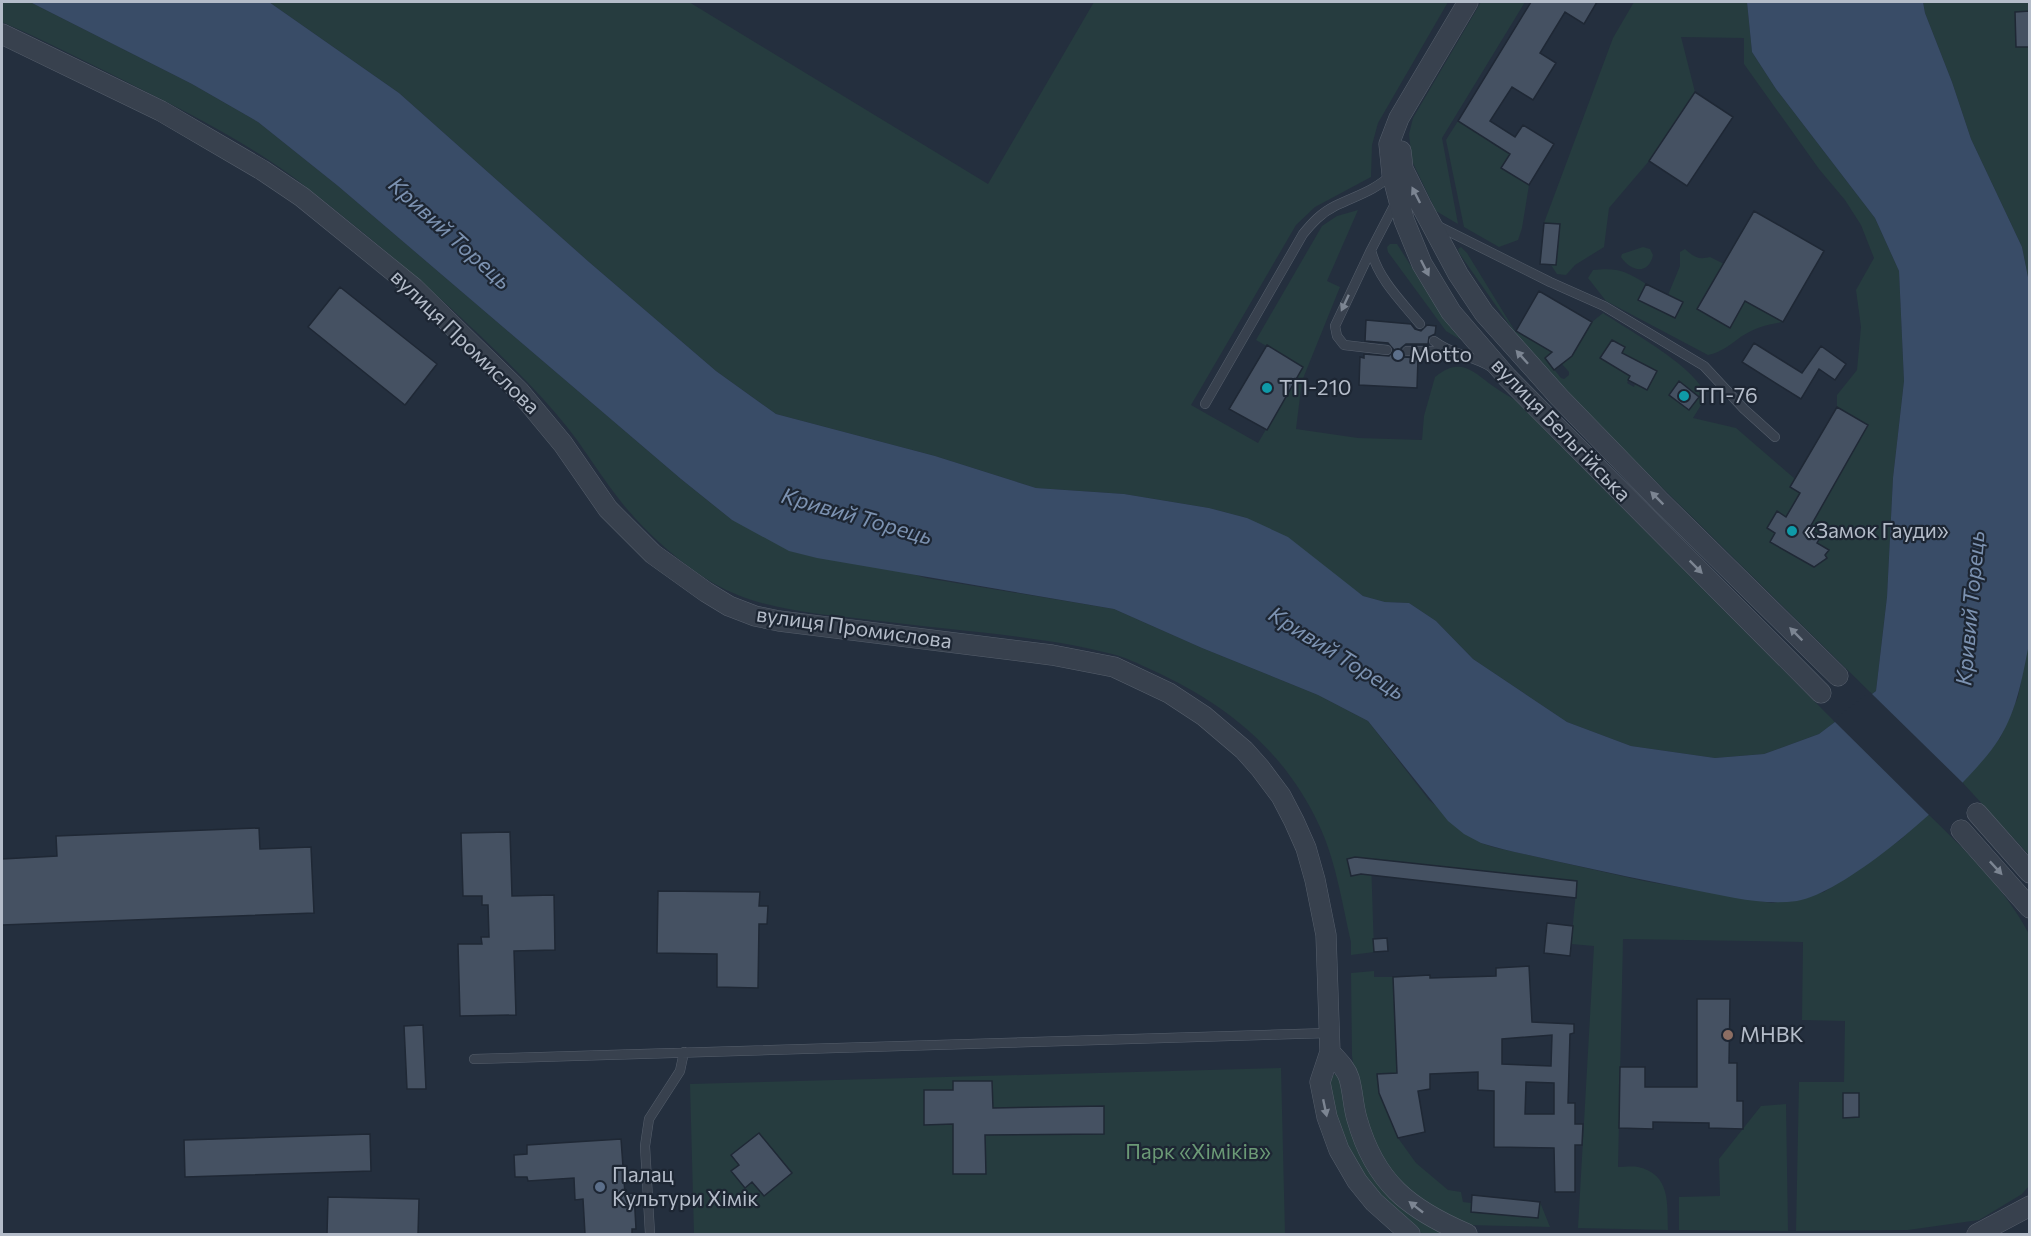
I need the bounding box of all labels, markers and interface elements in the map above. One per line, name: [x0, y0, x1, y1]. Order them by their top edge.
water label: Кривий Торець: [384, 171, 517, 295]
one-way arrow: [1411, 186, 1420, 203]
one-way arrow: [1420, 260, 1430, 277]
street label: вулиця Промислова: [386, 263, 546, 418]
one-way arrow: [1341, 294, 1350, 311]
place label: Motto: [1410, 341, 1472, 366]
marker: Motto: [1391, 348, 1405, 362]
one-way arrow: [1516, 350, 1529, 365]
street label: вулиця Бельгійська: [1487, 352, 1637, 506]
place label: ТП-210: [1279, 374, 1351, 399]
marker: ТП-210: [1260, 381, 1274, 395]
place label: ТП-76: [1696, 382, 1758, 407]
marker: ТП-76: [1677, 389, 1691, 403]
water label: Кривий Торець: [779, 481, 936, 550]
one-way arrow: [1651, 491, 1665, 505]
place label: «Замок Гауди»: [1804, 517, 1949, 542]
marker: «Замок Гауди»: [1785, 524, 1799, 538]
water label: Кривий Торець: [1949, 529, 1990, 687]
one-way arrow: [1689, 559, 1703, 573]
street label: вулиця Промислова: [755, 600, 954, 653]
water label: Кривий Торець: [1264, 600, 1410, 705]
one-way arrow: [1790, 628, 1804, 642]
one-way arrow: [1989, 861, 2003, 876]
place label: МНВК: [1740, 1021, 1804, 1046]
marker: МНВК: [1721, 1028, 1735, 1042]
one-way arrow: [1321, 1099, 1330, 1118]
park label: Парк «Хіміків»: [1125, 1138, 1271, 1163]
place label: Палац Культури Хімік: [612, 1161, 759, 1210]
marker: Палац Культури Хімік: [593, 1180, 607, 1194]
one-way arrow: [1408, 1201, 1424, 1214]

